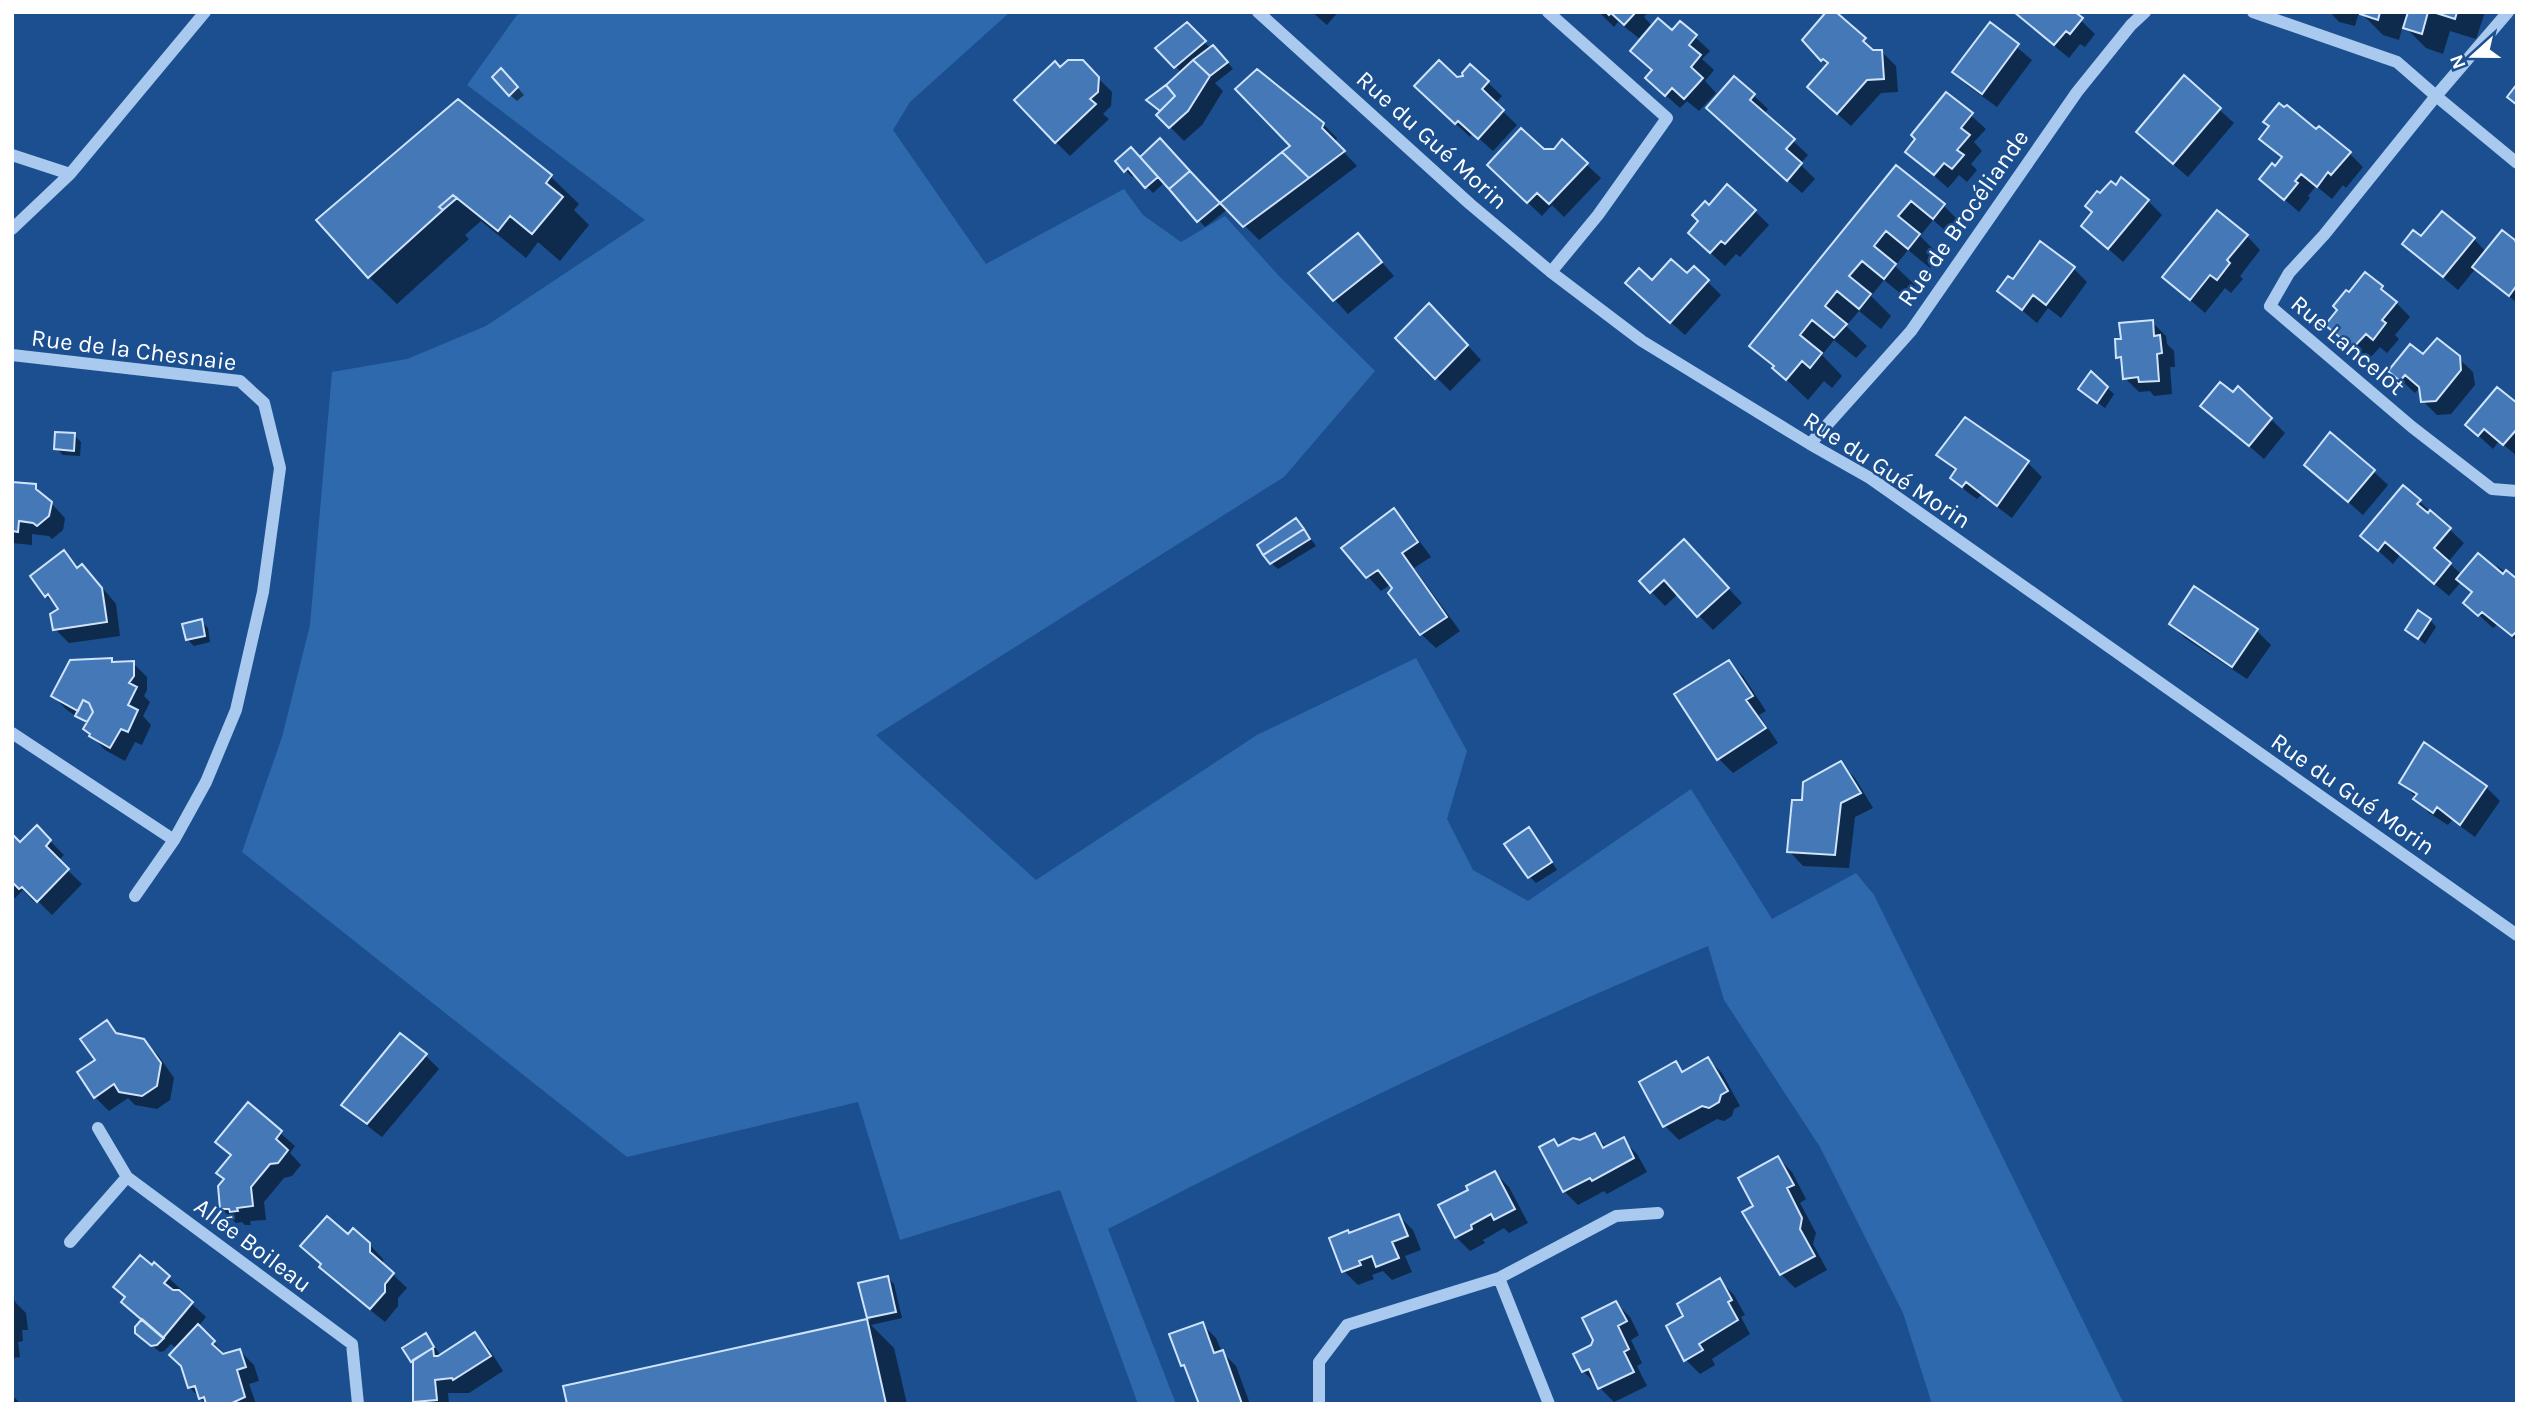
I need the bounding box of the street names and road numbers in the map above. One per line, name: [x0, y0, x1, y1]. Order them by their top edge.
street label: Rue du Gué Morin: [1351, 65, 1513, 215]
street label: Rue de Brocéliande: [1892, 124, 2034, 312]
street label: Rue Lancelot: [2285, 289, 2411, 401]
street label: Rue de la Chesnaie: [30, 324, 238, 376]
street label: Rue du Gué Morin: [1798, 406, 1976, 534]
street label: Rue du Gué Morin: [2266, 727, 2440, 861]
street label: Allée Boileau: [189, 1192, 317, 1298]

